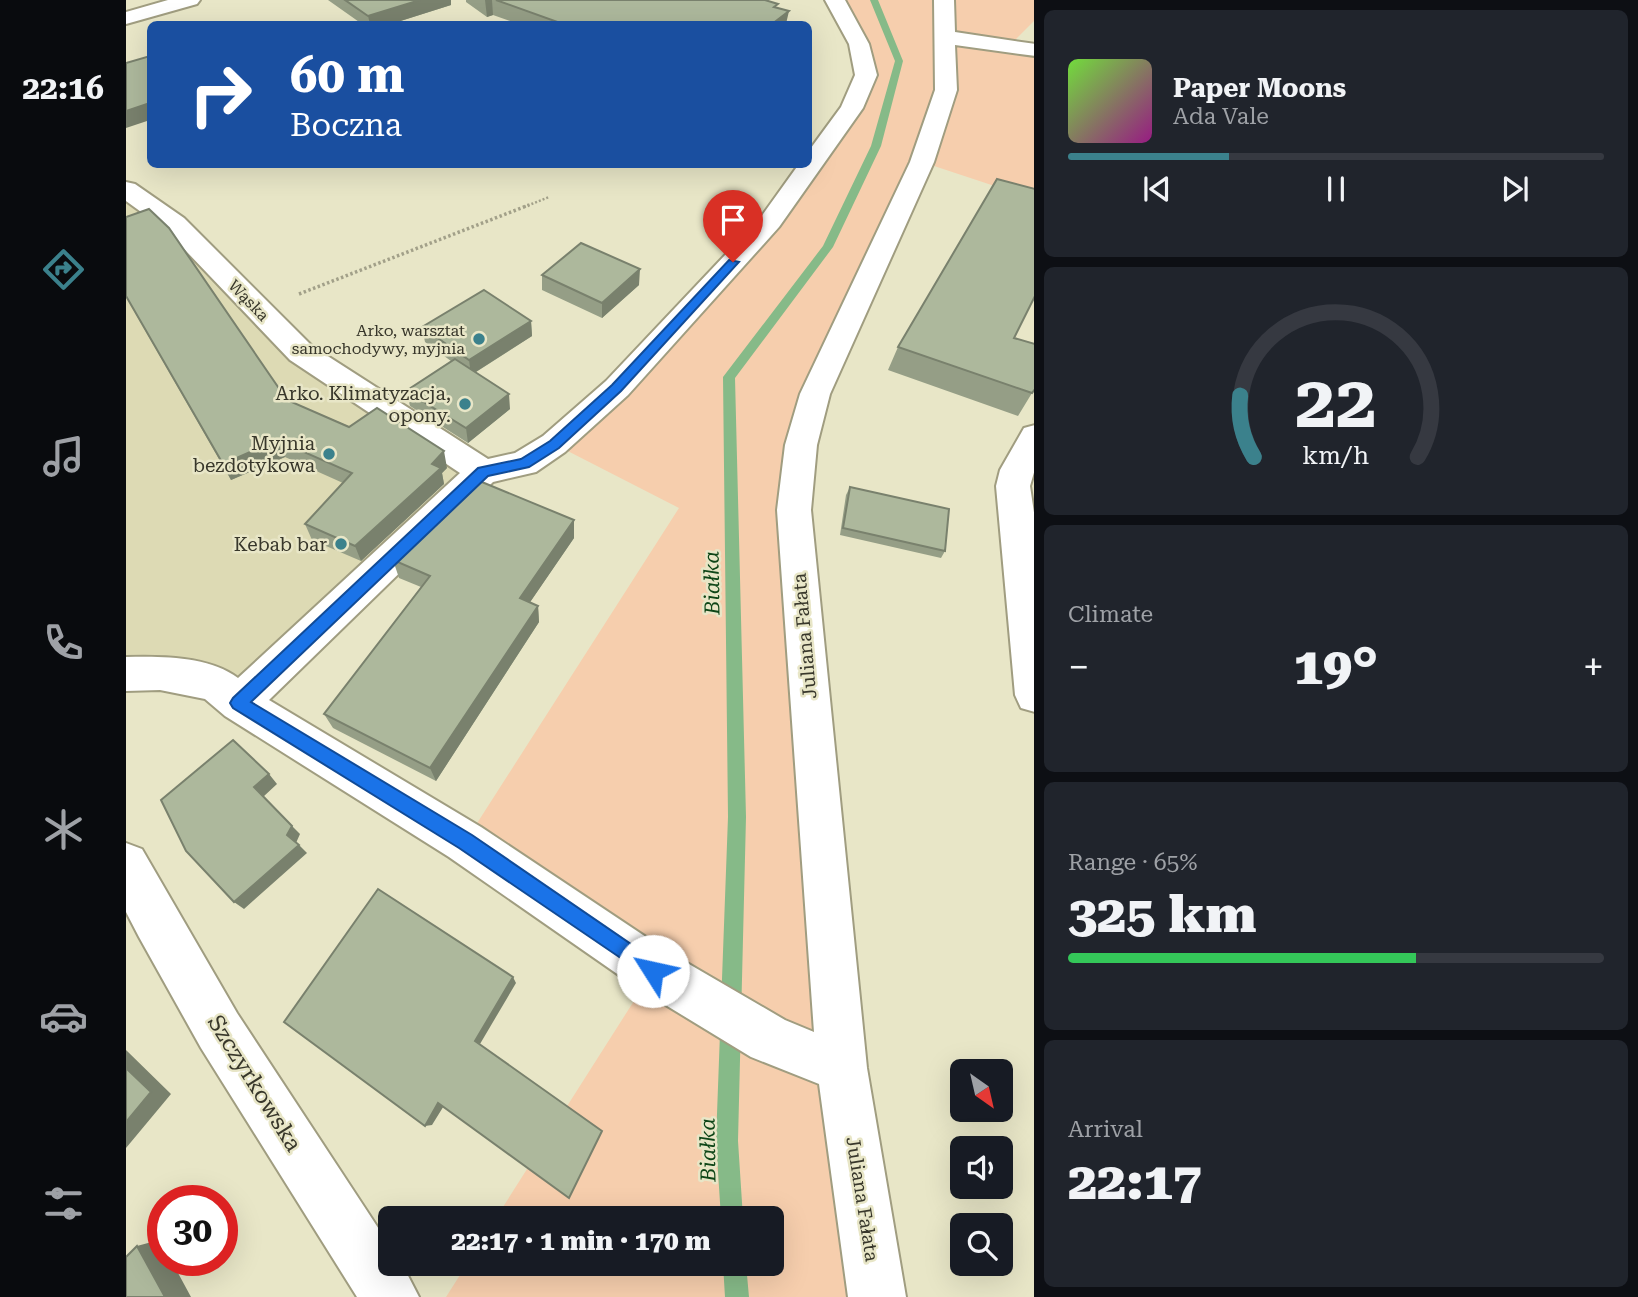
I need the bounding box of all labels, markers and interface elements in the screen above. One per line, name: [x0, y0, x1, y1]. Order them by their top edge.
text: 60 m: [290, 47, 405, 104]
icon: right: [175, 49, 266, 140]
text: 22:16: [22, 69, 104, 107]
text: Paper Moons: [1173, 73, 1346, 103]
text: Ada Vale: [1173, 103, 1269, 130]
text: Boczna: [290, 106, 402, 144]
icon: previous: [1138, 170, 1176, 208]
icon: pause: [1317, 170, 1355, 208]
icon: next: [1496, 170, 1534, 208]
pin: [703, 190, 763, 262]
icon: arrive: [714, 201, 752, 239]
icon: directions: [39, 245, 88, 294]
street label: Wąska: [224, 276, 273, 325]
place label: Arko, warsztat samochodywy, myjnia: [292, 321, 465, 358]
marker: Arko, warsztat samochodywy, myjnia: [471, 331, 487, 347]
text: 22: [1295, 361, 1377, 446]
place label: Arko. Klimatyzacja, opony.: [276, 382, 451, 427]
marker: Arko. Klimatyzacja, opony.: [457, 396, 473, 412]
icon: music: [39, 432, 88, 481]
place label: Myjnia bezdotykowa: [193, 432, 316, 477]
text: km/h: [1303, 441, 1369, 470]
marker: Myjnia bezdotykowa: [321, 446, 337, 462]
place label: Kebab bar: [234, 533, 327, 556]
marker: Kebab bar: [333, 536, 349, 552]
water label: Białka: [699, 551, 725, 616]
street label: Juliana Fałata: [787, 571, 821, 700]
text: Climate: [1068, 601, 1153, 628]
icon: phone: [39, 618, 88, 667]
text: 19°: [1294, 636, 1378, 697]
text: −: [1068, 645, 1089, 689]
text: +: [1583, 645, 1604, 689]
icon: climate: [39, 805, 88, 854]
text: Range · 65%: [1068, 849, 1197, 876]
text: 325 km: [1068, 884, 1256, 945]
position arrow: [616, 934, 690, 1008]
icon: car: [39, 992, 88, 1041]
street label: Szczyrkowska: [202, 1010, 308, 1157]
north arrow: [950, 1059, 1013, 1122]
map controls: [950, 1059, 1013, 1276]
text: Arrival: [1068, 1116, 1143, 1143]
water label: Białka: [695, 1118, 721, 1183]
street label: Juliana Fałata: [841, 1135, 884, 1264]
button: sound: [950, 1136, 1013, 1199]
text: 22:17: [1068, 1151, 1202, 1212]
icon: filters: [39, 1179, 88, 1228]
speed limit sign: 30: [147, 1185, 238, 1276]
button: search: [950, 1213, 1013, 1276]
text: 22:17 · 1 min · 170 m: [451, 1226, 711, 1256]

